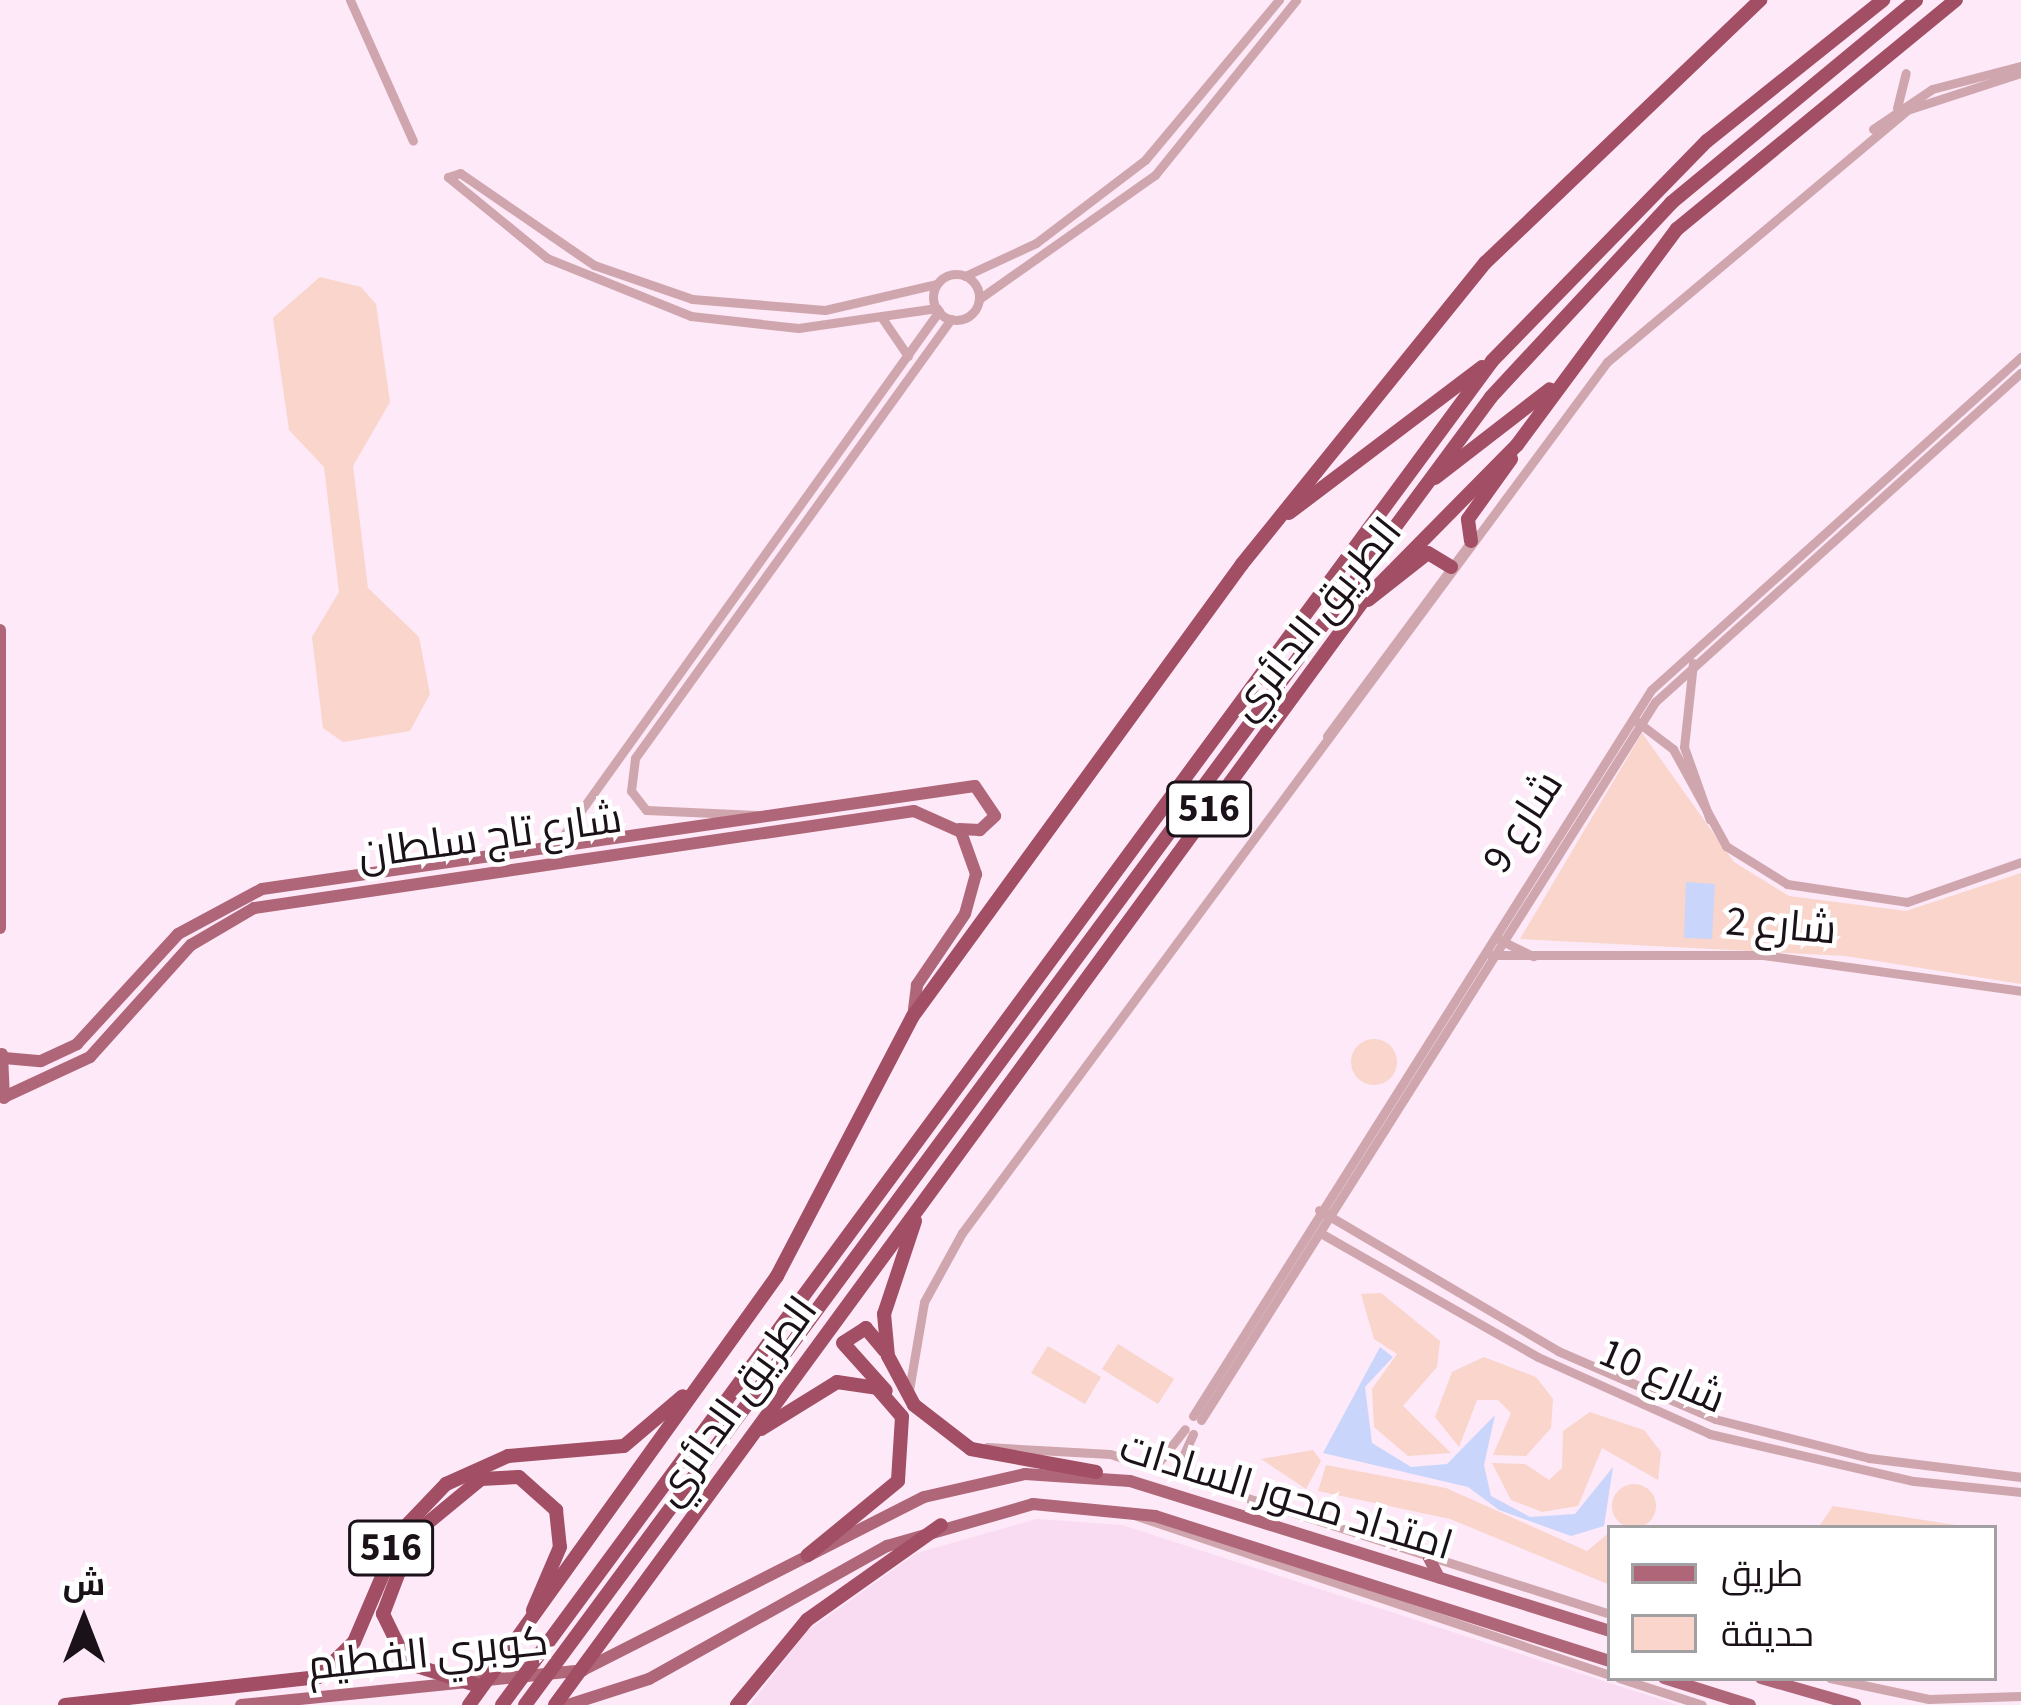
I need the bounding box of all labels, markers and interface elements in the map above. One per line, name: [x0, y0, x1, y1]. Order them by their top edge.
street label: الطريق الدائري: [1219, 508, 1413, 730]
street label: شارع 9: [1472, 762, 1574, 882]
road number: 516: [1164, 776, 1254, 842]
street label: شارع تاج سلطان: [355, 794, 625, 880]
street label: شارع 2: [1724, 896, 1838, 956]
street label: الطريق الدائري: [643, 1287, 829, 1515]
street label: شارع 10: [1592, 1327, 1732, 1425]
street label: امتداد محور السادات: [1114, 1422, 1458, 1572]
road number: 516: [346, 1515, 436, 1581]
legend: [1607, 1525, 1997, 1681]
text: طريق: [1721, 1549, 1803, 1600]
north arrow: [24, 1561, 144, 1681]
text: ش: [63, 1561, 105, 1608]
text: حديقة: [1721, 1609, 1814, 1660]
street label: كوبري الفطيم: [305, 1616, 551, 1692]

